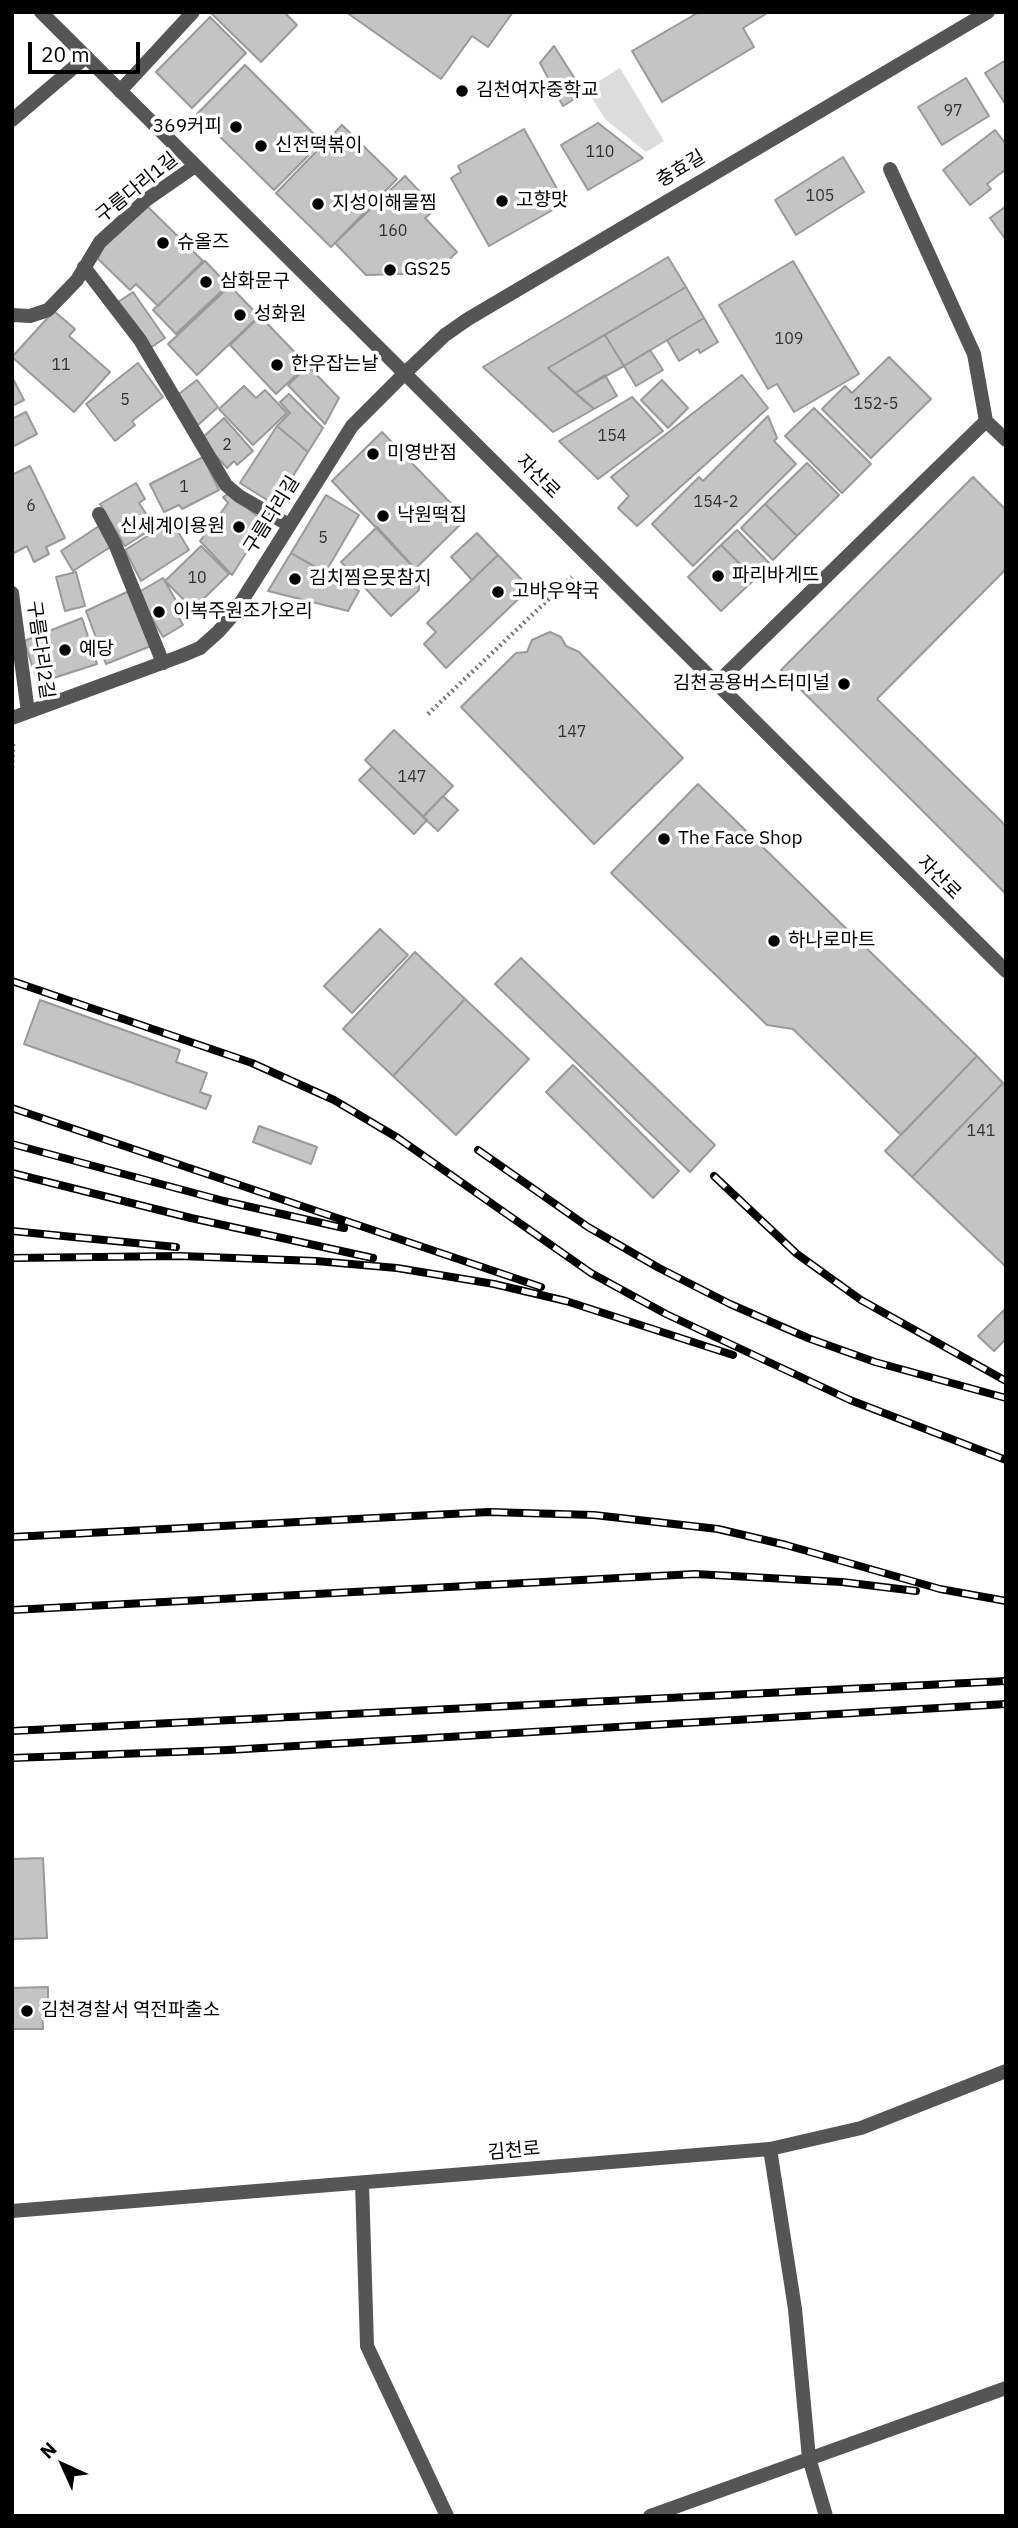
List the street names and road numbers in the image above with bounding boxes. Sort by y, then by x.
street label: 충효길 [653,146,709,192]
street label: 구름다리1길 [91,148,183,228]
street label: 자산로 [511,450,565,504]
street label: 구름다리길 [239,472,305,558]
street label: 구름다리2길 [22,599,58,701]
street label: 자산로 [912,851,966,905]
street label: 김천로 [487,2137,541,2165]

